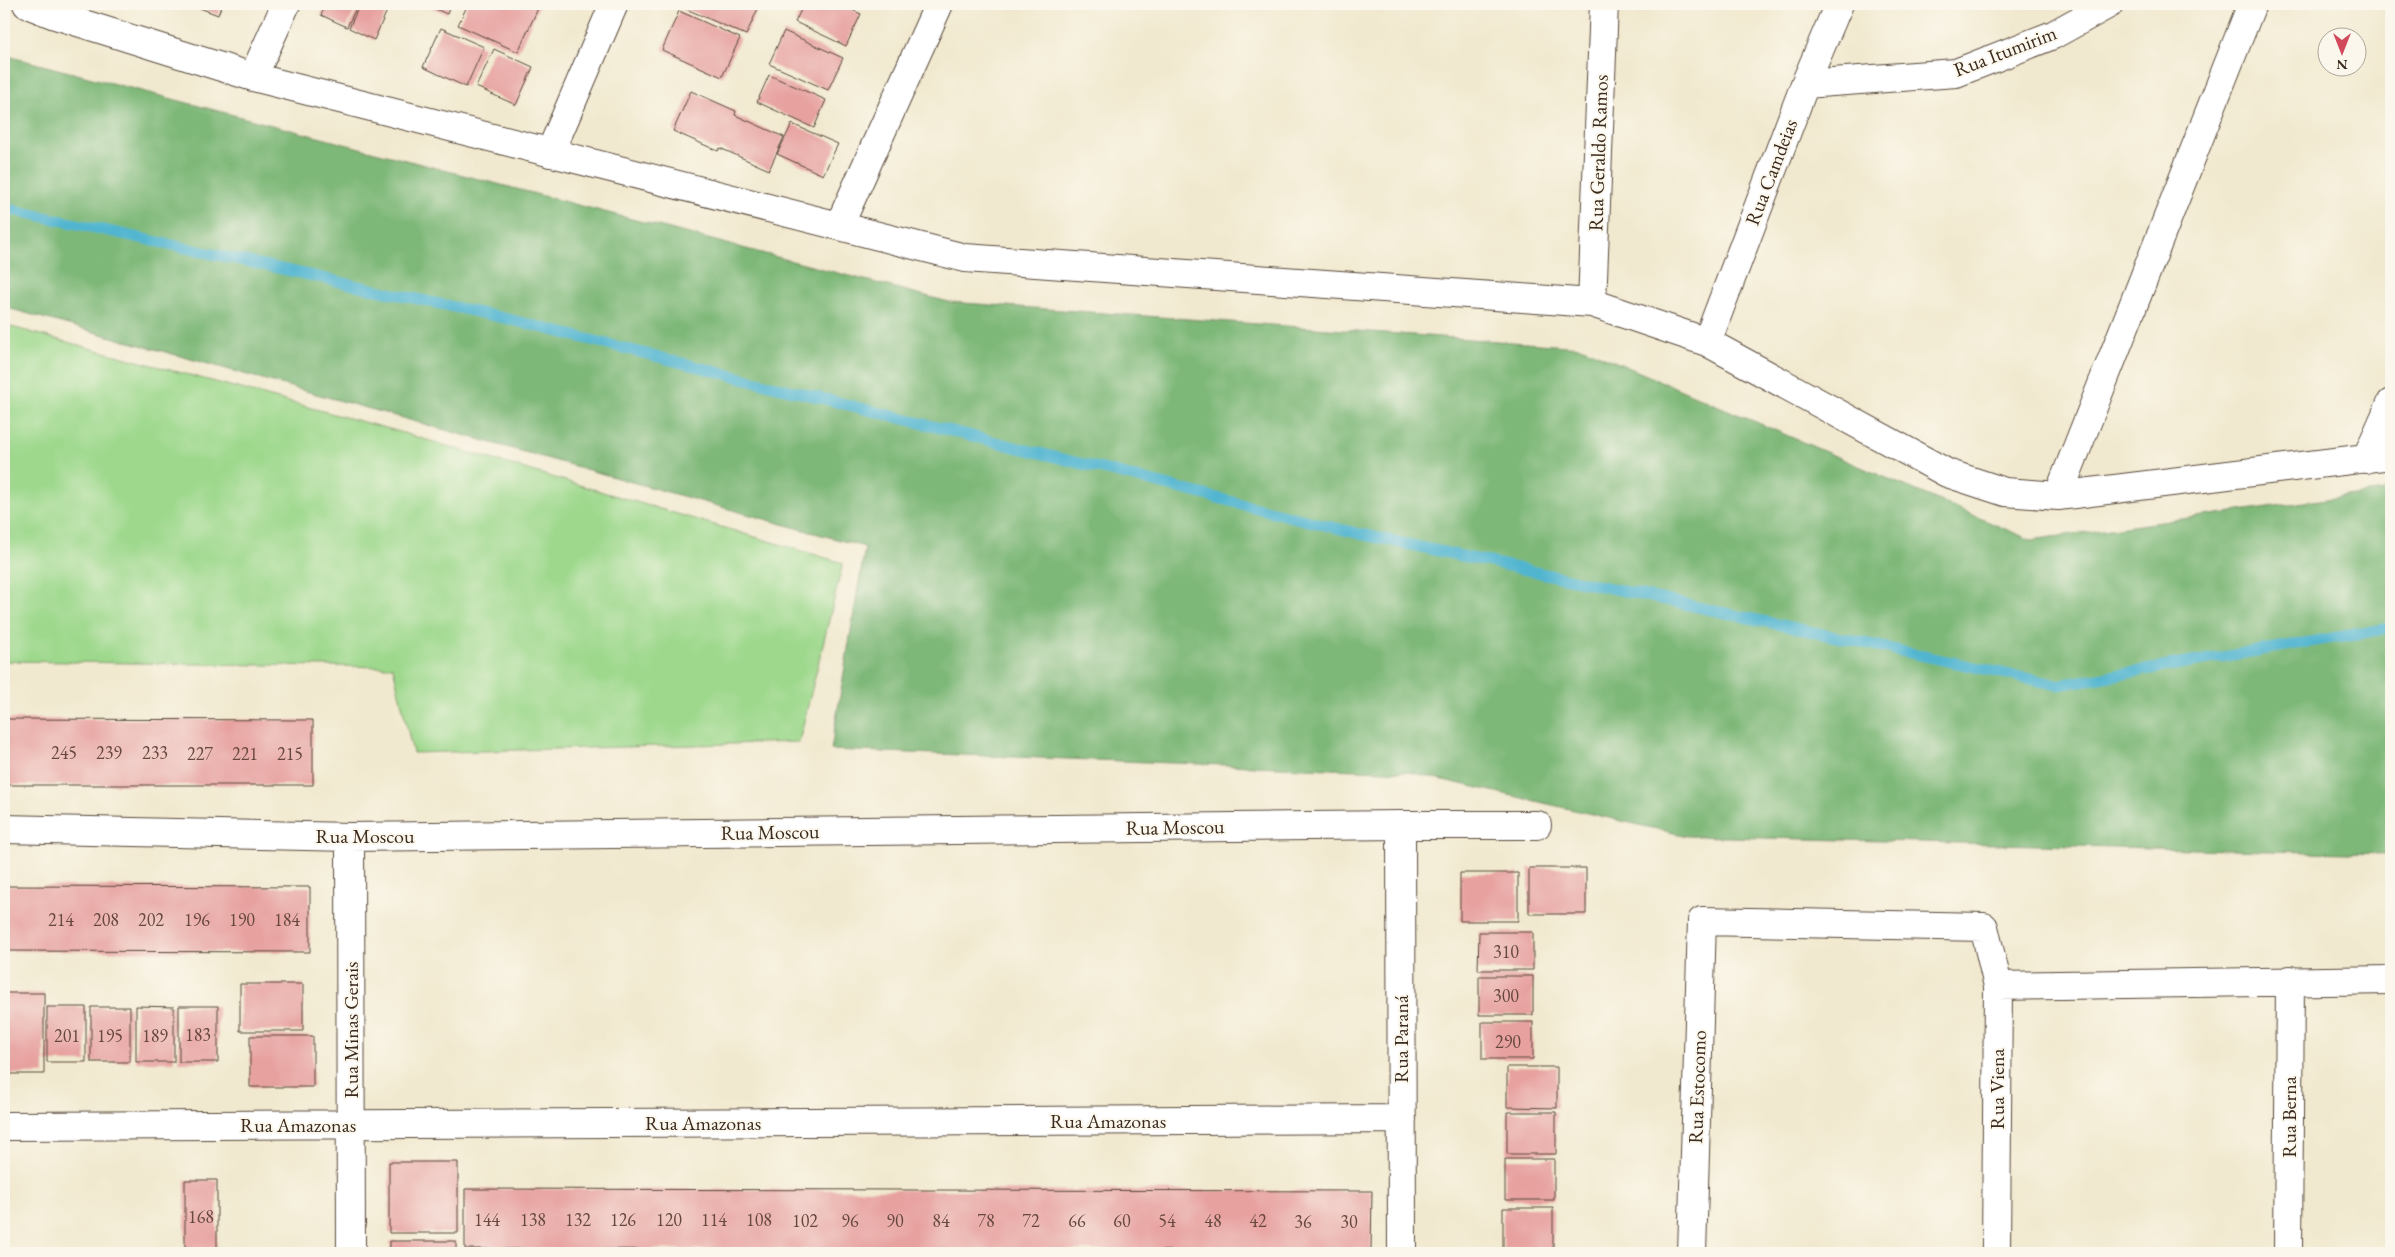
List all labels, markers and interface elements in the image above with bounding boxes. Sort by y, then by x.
street label: Rua Itumirim [1950,19,2060,82]
north arrow [2318,28,2368,78]
text: N [2336,56,2348,74]
street label: Rua Geraldo Ramos [1582,74,1614,232]
street label: Rua Camdeias [1739,115,1803,229]
house number: 245 [51,741,77,764]
house number: 239 [96,741,122,764]
house number: 233 [142,741,168,764]
house number: 227 [187,742,213,765]
house number: 221 [232,742,258,765]
house number: 215 [277,742,303,765]
street label: Rua Moscou [1125,813,1225,841]
street label: Rua Moscou [720,818,820,846]
street label: Rua Moscou [316,823,415,849]
house number: 214 [48,908,74,931]
house number: 208 [93,908,119,931]
house number: 202 [138,908,164,931]
house number: 196 [184,908,210,931]
house number: 190 [229,908,255,931]
house number: 184 [274,908,300,931]
house number: 310 [1493,940,1519,963]
street label: Rua Minas Gerais [338,961,364,1099]
house number: 300 [1493,984,1519,1007]
street label: Rua Paraná [1388,995,1414,1083]
house number: 183 [185,1023,211,1046]
house number: 201 [54,1024,80,1047]
house number: 195 [97,1024,123,1047]
house number: 189 [142,1024,168,1047]
house number: 290 [1495,1030,1521,1053]
street label: Rua Estocomo [1682,1030,1712,1144]
street label: Rua Viena [1984,1048,2010,1130]
street label: Rua Berna [2276,1076,2302,1158]
street label: Rua Amazonas [1050,1108,1166,1134]
street label: Rua Amazonas [645,1110,761,1136]
street label: Rua Amazonas [240,1112,356,1138]
house number: 168 [188,1205,214,1228]
house number: 144 [474,1208,500,1231]
house number: 138 [520,1208,546,1231]
house number: 132 [565,1208,591,1231]
house number: 126 [610,1208,636,1231]
house number: 120 [656,1208,682,1231]
house number: 114 [701,1208,727,1231]
house number: 108 [746,1208,772,1231]
house number: 102 [792,1209,818,1232]
house number: 96 [841,1209,859,1232]
house number: 90 [886,1209,904,1232]
house number: 84 [932,1209,950,1232]
house number: 78 [977,1209,995,1232]
house number: 72 [1022,1209,1040,1232]
house number: 66 [1068,1209,1086,1232]
house number: 60 [1113,1209,1131,1232]
house number: 54 [1158,1209,1176,1232]
house number: 48 [1204,1209,1222,1232]
house number: 42 [1249,1209,1267,1232]
house number: 36 [1294,1210,1312,1233]
house number: 30 [1340,1210,1358,1233]

